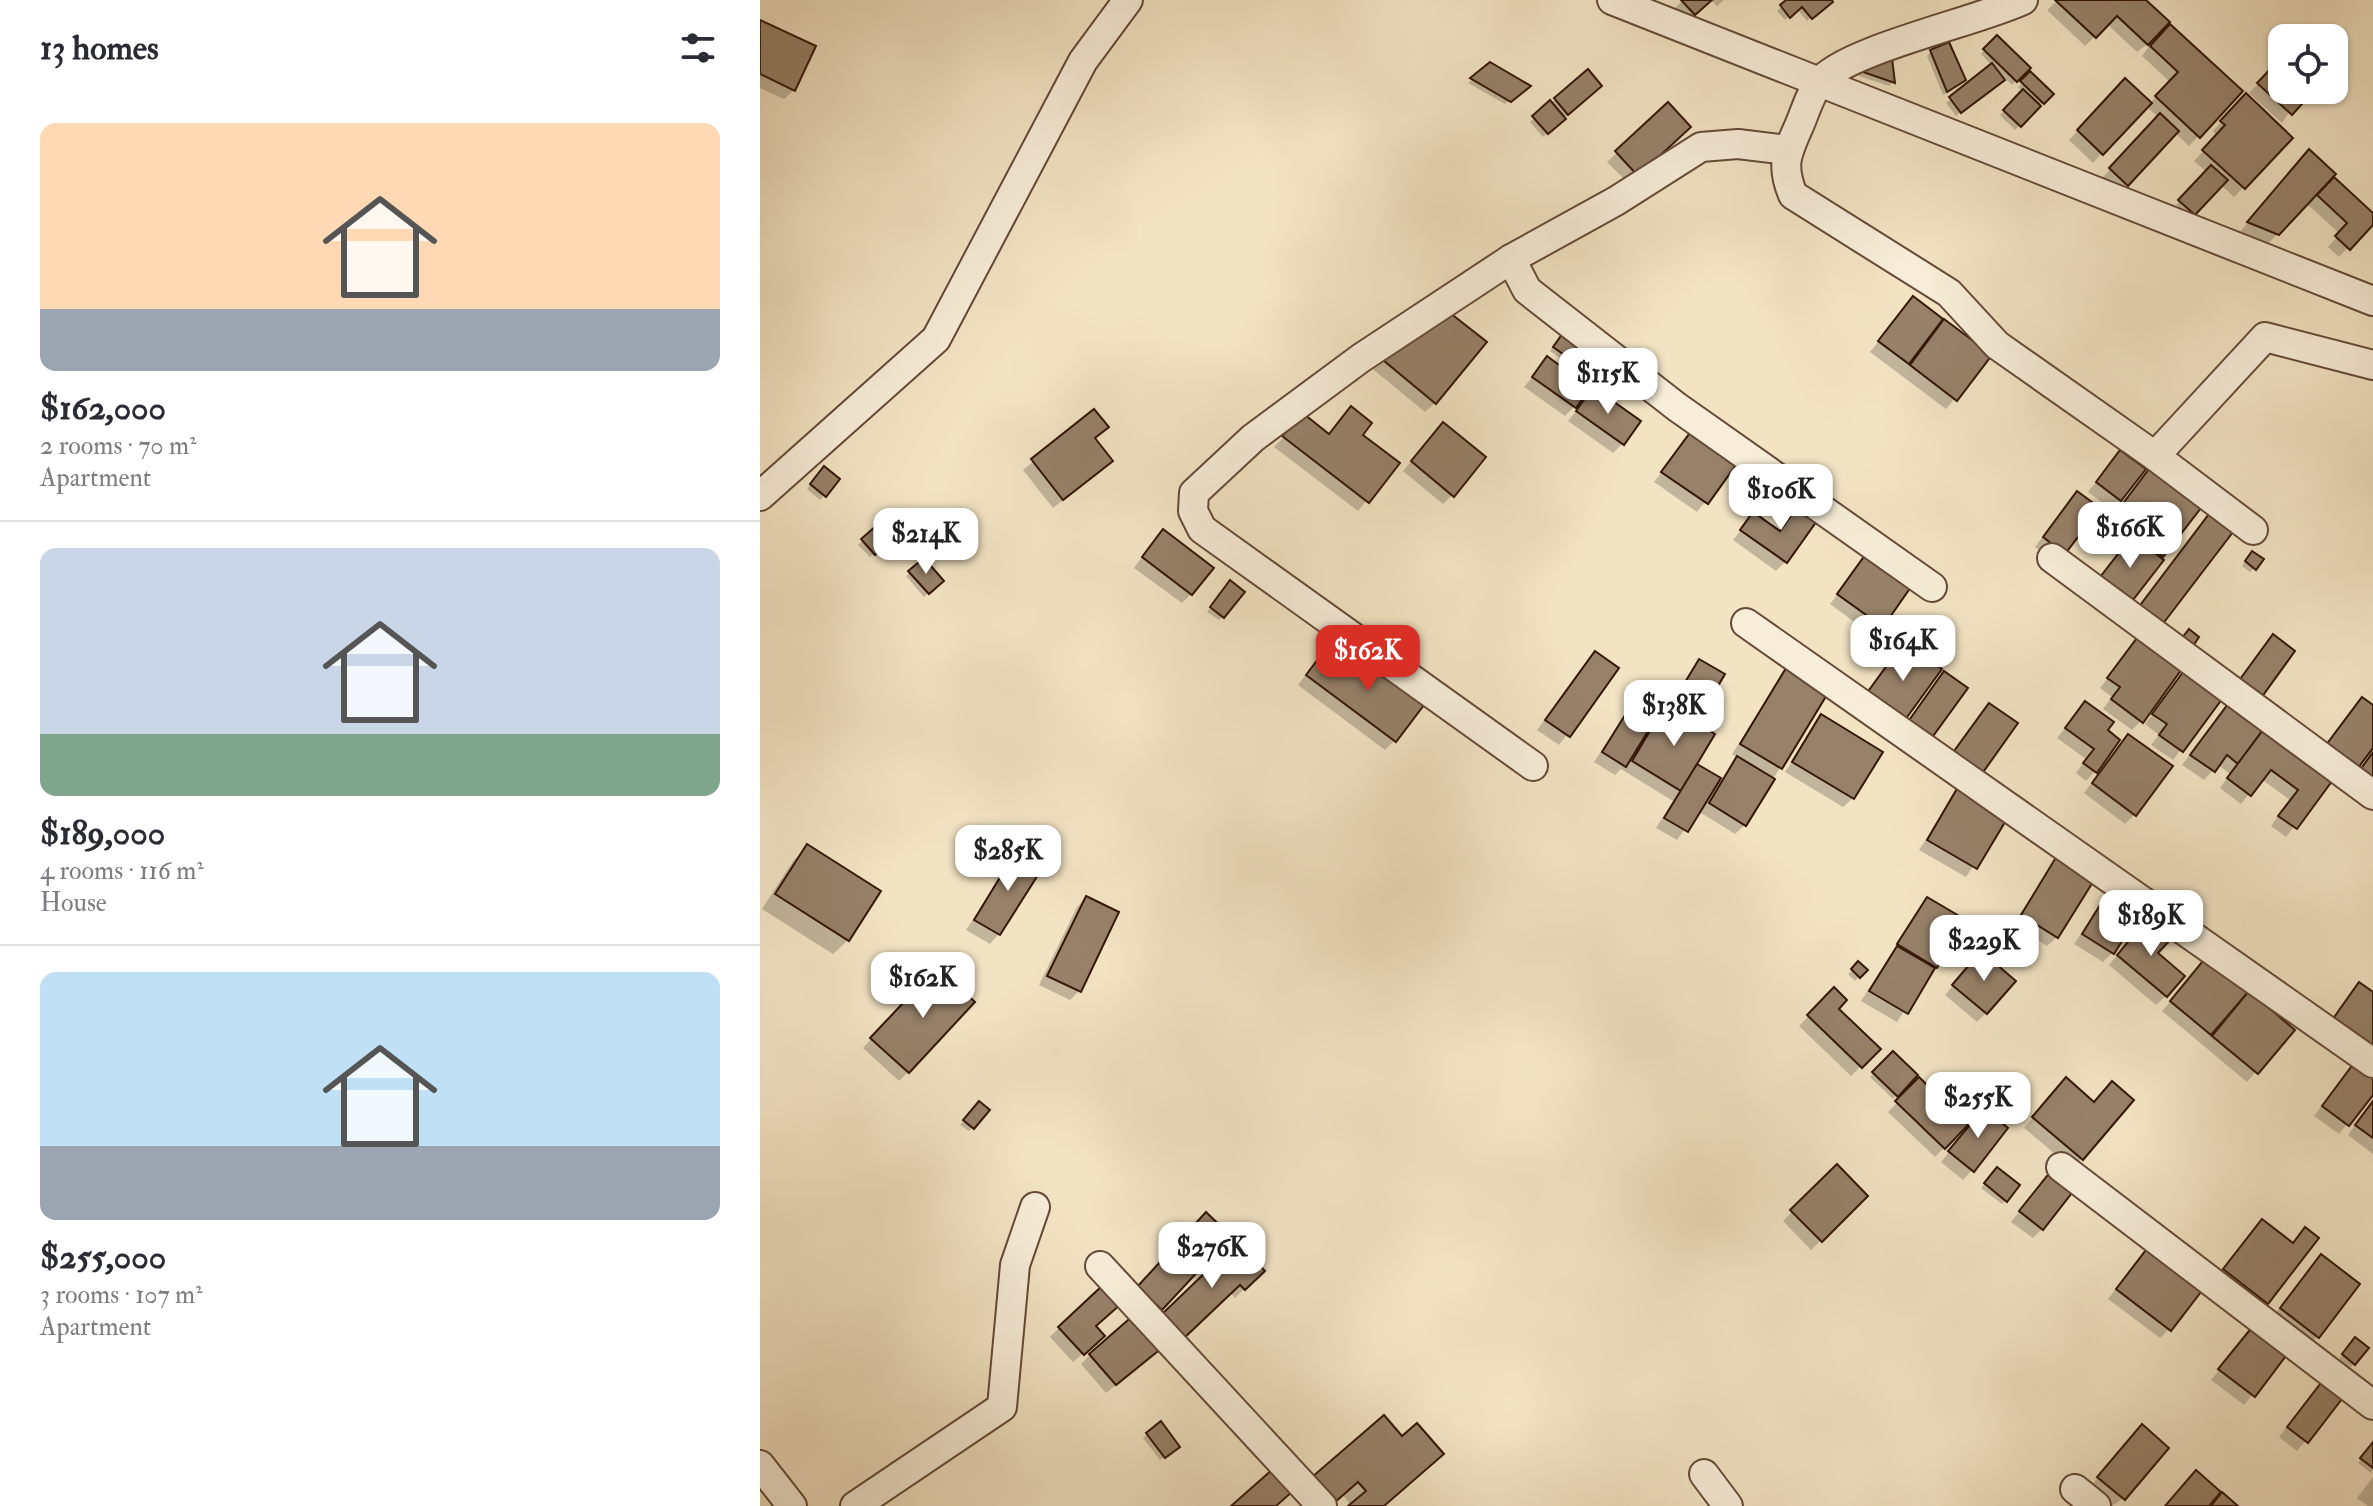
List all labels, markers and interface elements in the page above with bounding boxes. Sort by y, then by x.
map controls [2268,24,2348,104]
button: locate [2268,24,2348,104]
icon: filters [676,26,720,70]
text: 13 homes [40,27,159,70]
icon: home [308,175,452,319]
pin: $115K [1552,348,1664,416]
text: $115K [1577,358,1639,390]
text: $162,000 [40,387,166,430]
text: 2 rooms · 70 m² [40,430,197,462]
text: Apartment [40,462,151,494]
pin: $106K [1725,464,1837,532]
text: $106K [1747,474,1815,506]
pin: $166K [2074,502,2186,570]
pin: $214K [870,508,982,576]
text: $166K [2096,512,2164,544]
text: $214K [891,518,961,550]
icon: home [308,600,452,744]
pin: $164K [1847,615,1959,683]
pin: $162K [1312,625,1424,693]
text: $164K [1868,625,1938,657]
text: $162K [1334,635,1402,667]
pin: $138K [1618,680,1730,748]
text: $138K [1642,690,1706,722]
text: $189,000 [40,812,165,855]
pin: $285K [952,825,1064,893]
text: $285K [973,835,1043,867]
text: 4 rooms · 116 m² [40,855,204,887]
text: House [40,887,107,919]
pin: $189K [2095,890,2207,958]
text: $189K [2117,900,2185,932]
pin: $229K [1928,915,2040,983]
text: $229K [1948,925,2020,957]
pin: $162K [867,952,979,1020]
text: $162K [889,962,957,994]
icon: home [308,1024,452,1168]
pin: $255K [1922,1072,2034,1140]
text: $255K [1944,1082,2012,1114]
pin: $276K [1156,1222,1268,1290]
text: $276K [1176,1232,1248,1264]
text: $255,000 [40,1236,166,1279]
text: 3 rooms · 107 m² [40,1279,203,1311]
text: Apartment [40,1311,151,1343]

